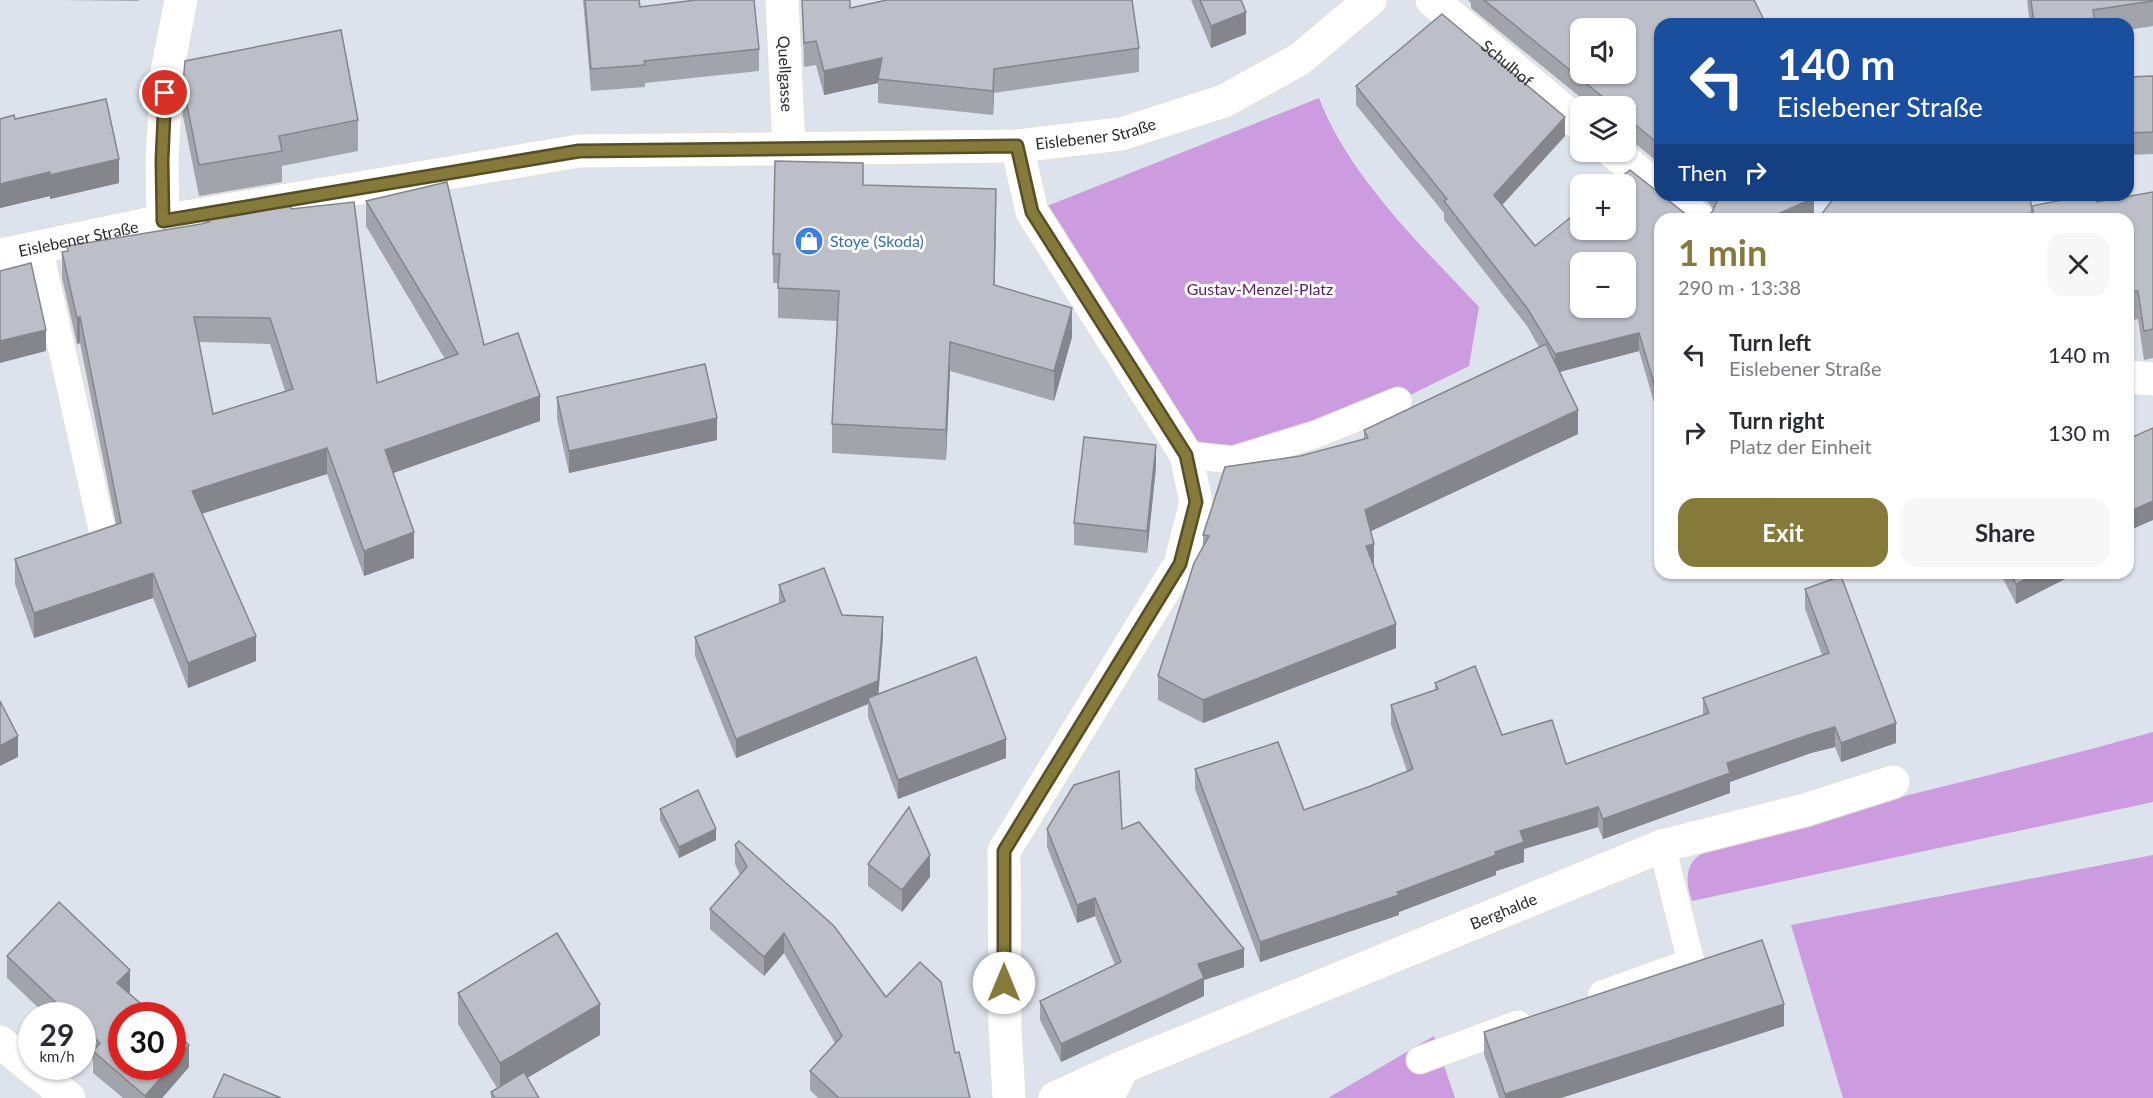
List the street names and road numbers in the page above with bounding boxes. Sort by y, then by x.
street label: Quellgasse [775,35,797,112]
street label: Schulhof [1478,36,1537,90]
street label: Eislebener Straße [1034,113,1158,153]
street label: Eislebener Straße [17,216,140,260]
street label: Berghalde [1467,888,1540,933]

